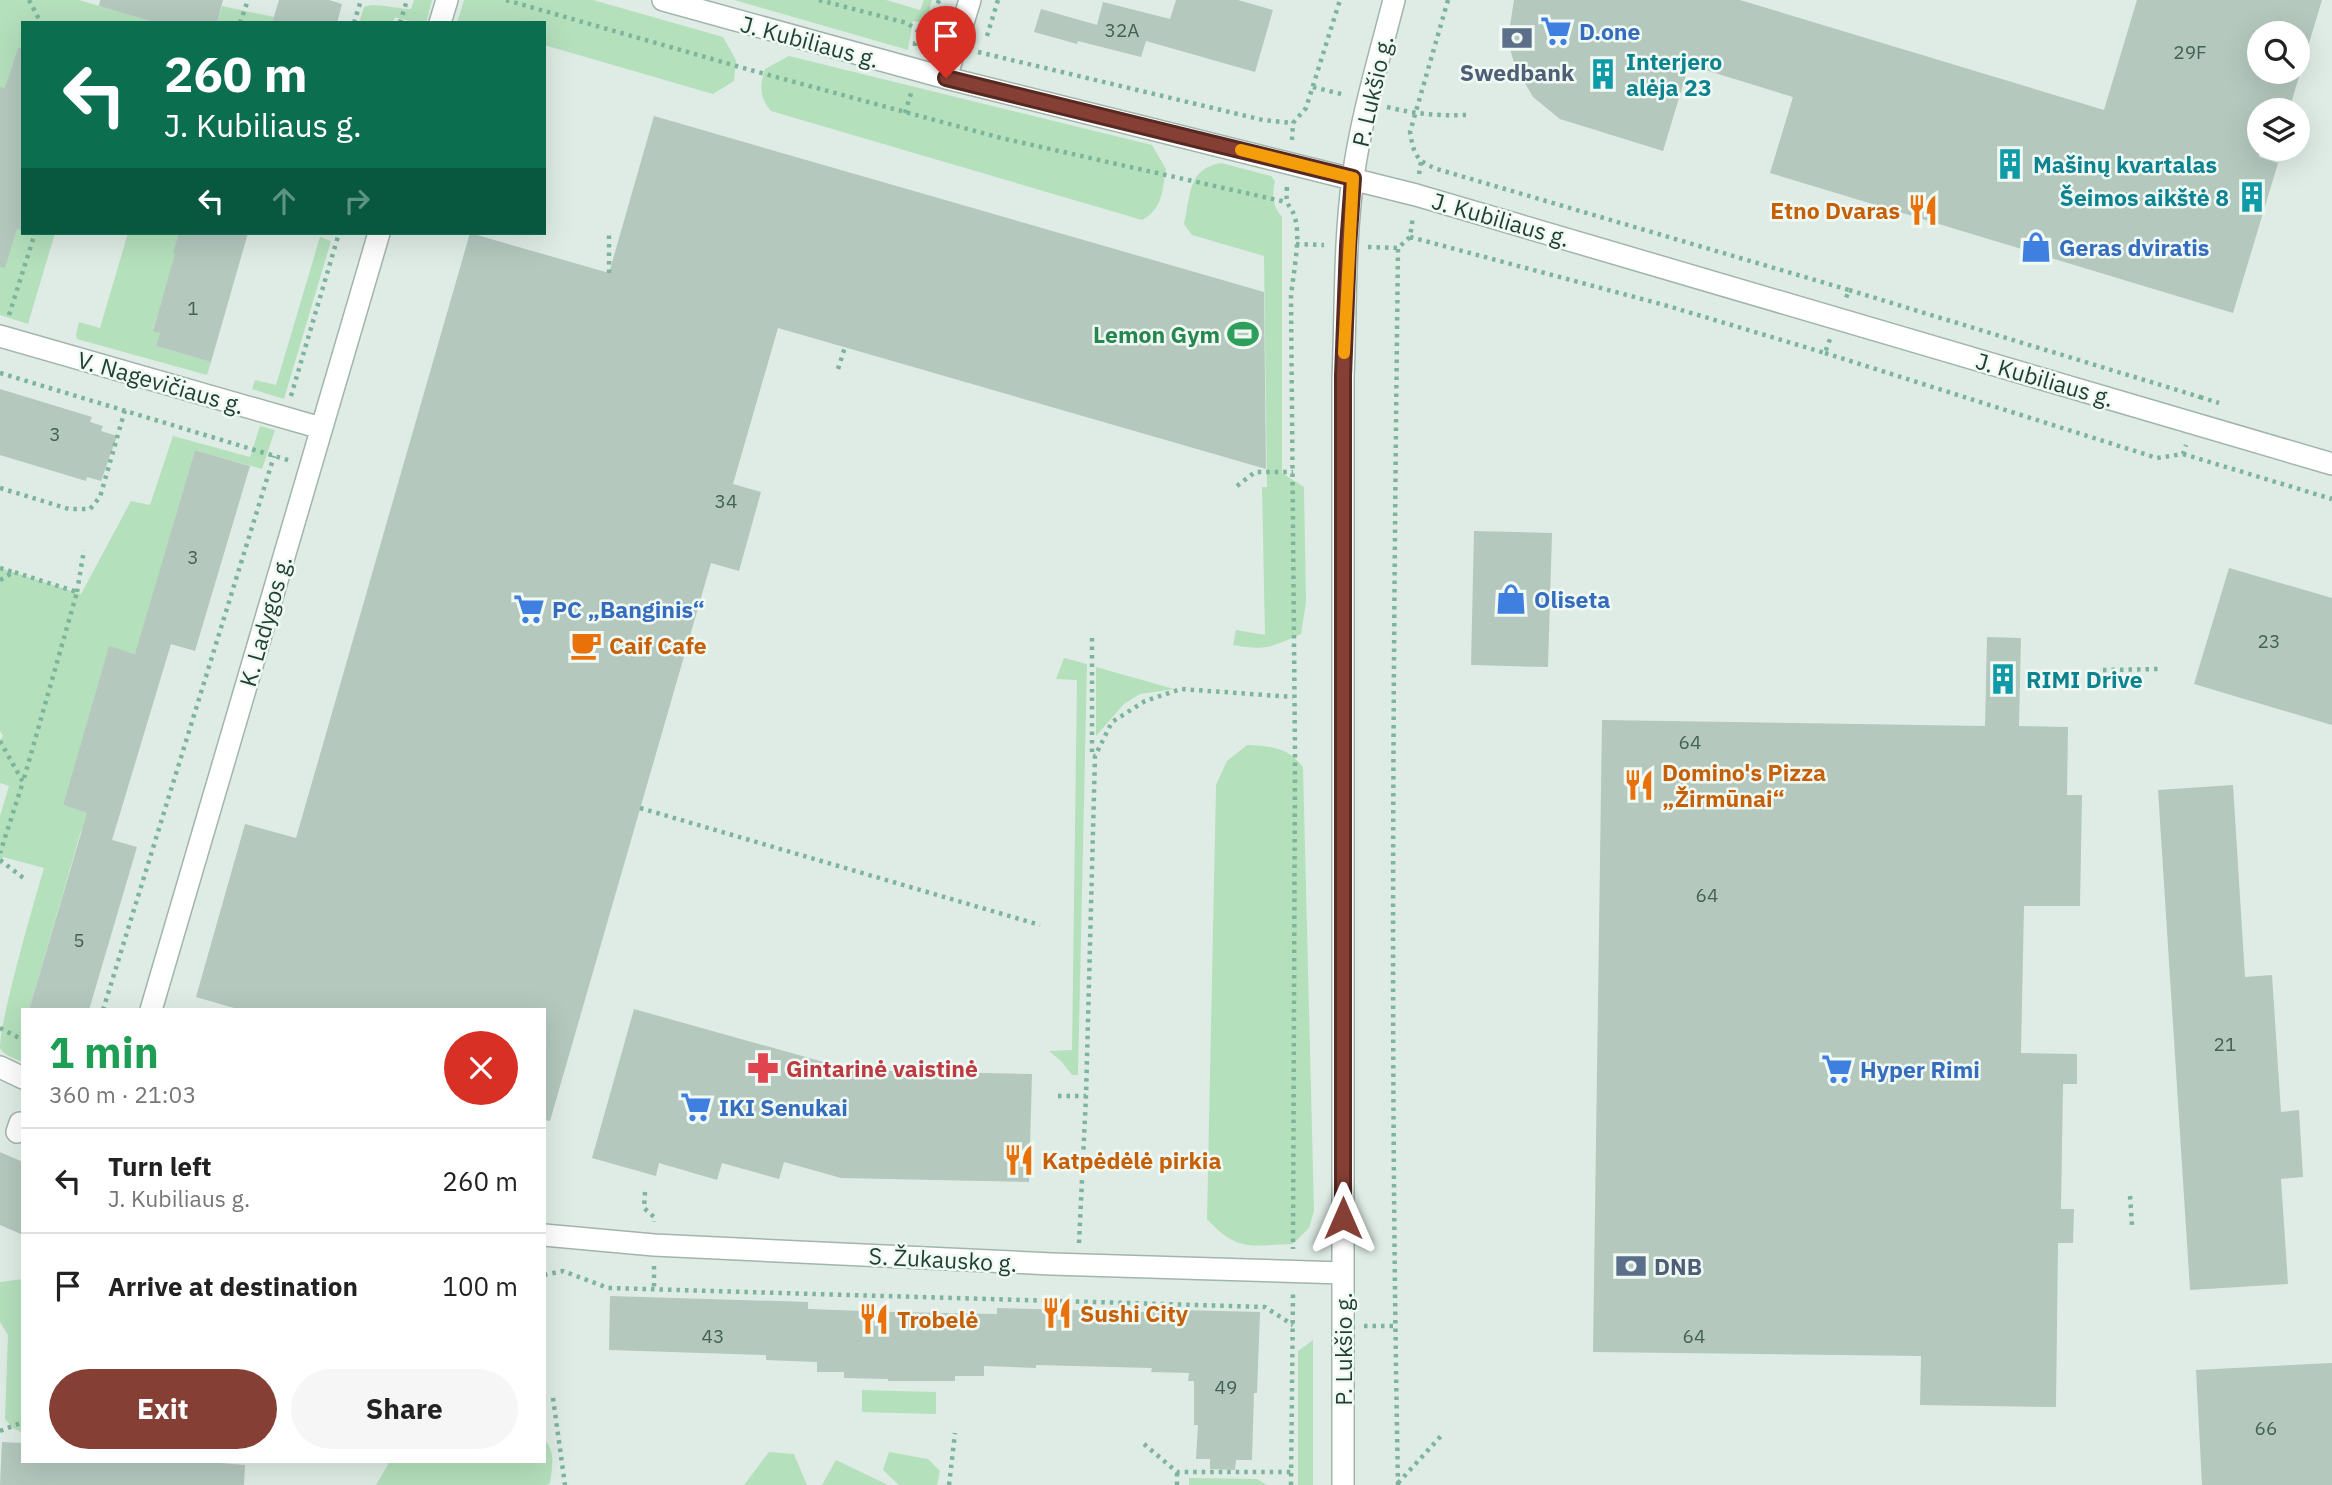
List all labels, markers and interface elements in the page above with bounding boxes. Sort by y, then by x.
pin [916,6,976,78]
street label: J. Kubiliaus g. [737,8,883,74]
supermarket icon: D.one [1539,14,1573,48]
place label: D.one [1579,16,1641,46]
icon: arrive [927,17,965,55]
house number: 32A [1105,18,1139,42]
bank icon: Swedbank [1500,21,1534,55]
map controls [2247,21,2310,161]
button: search [2247,21,2310,84]
street label: P. Lukšio g. [1345,32,1399,150]
house number: 29F [2173,40,2207,64]
text: 260 m [164,42,308,105]
place label: Interjero alėja 23 [1626,46,1722,102]
icon: left [49,49,140,140]
place label: Swedbank [1460,57,1575,87]
building icon: Interjero alėja 23 [1586,57,1620,91]
button: layers [2247,98,2310,161]
text: J. Kubiliaus g. [164,104,362,146]
building icon: Mašinų kvartalas [1993,147,2027,181]
place label: Mašinų kvartalas [2033,149,2217,179]
building icon: Šeimos aikštė 8 [2235,180,2269,214]
icon: left [192,182,230,220]
icon: ahead [265,182,303,220]
icon: right [338,182,376,220]
place label: Šeimos aikštė 8 [2060,182,2229,212]
street label: J. Kubiliaus g. [1429,185,1573,253]
restaurant icon: Etno Dvaras [1906,193,1940,227]
place label: Etno Dvaras [1770,195,1900,225]
shop icon: Geras dviratis [2019,230,2053,264]
place label: Geras dviratis [2059,232,2209,262]
house number: 1 [187,296,199,320]
sports icon: Lemon Gym [1226,317,1260,351]
place label: Lemon Gym [1093,319,1220,349]
street label: V. Nagevičiaus g. [74,344,248,420]
street label: J. Kubiliaus g. [1973,345,2117,413]
house number: 3 [49,422,61,446]
house number: 34 [715,489,737,513]
house number: 3 [187,545,199,569]
street label: K. Ladygos g. [232,552,298,690]
shop icon: Oliseta [1494,582,1528,616]
place label: Oliseta [1534,584,1610,614]
supermarket icon: PC „Banginis“ [512,592,546,626]
place label: PC „Banginis“ [552,594,705,624]
cafe icon: Caif Cafe [569,628,603,662]
house number: 23 [2258,629,2280,653]
place label: Caif Cafe [609,630,707,660]
building icon: RIMI Drive [1986,662,2020,696]
place label: RIMI Drive [2026,664,2143,694]
house number: 64 [1679,730,1701,754]
place label: Domino's Pizza „Žirmūnai“ [1662,757,1826,813]
restaurant icon: Domino's Pizza „Žirmūnai“ [1622,768,1656,802]
house number: 64 [1696,883,1718,907]
house number: 5 [73,928,85,952]
text: 1 min [49,1025,159,1080]
button: close [444,1031,518,1105]
house number: 21 [2214,1032,2236,1056]
pharmacy icon: Gintarinė vaistinė [746,1051,780,1085]
supermarket icon: Hyper Rimi [1820,1052,1854,1086]
place label: Gintarinė vaistinė [786,1053,978,1083]
place label: Hyper Rimi [1860,1054,1980,1084]
text: 360 m · 21:03 [49,1079,196,1109]
supermarket icon: IKI Senukai [679,1090,713,1124]
place label: IKI Senukai [719,1092,848,1122]
restaurant icon: Katpėdėlė pirkia [1002,1143,1036,1177]
place label: Katpėdėlė pirkia [1042,1145,1221,1175]
text: Turn left [108,1149,211,1183]
icon: left [49,1162,87,1200]
text: 260 m [442,1164,518,1198]
position arrow [1306,1181,1380,1255]
text: J. Kubiliaus g. [108,1183,250,1213]
street label: S. Žukausko g. [868,1240,1018,1278]
bank icon: DNB [1614,1249,1648,1283]
place label: DNB [1654,1251,1702,1281]
icon: arrive [49,1267,87,1305]
text: Arrive at destination [108,1269,358,1303]
text: 100 m [442,1269,518,1303]
street label: P. Lukšio g. [1328,1292,1358,1406]
restaurant icon: Sushi City [1040,1296,1074,1330]
place label: Sushi City [1080,1298,1189,1328]
restaurant icon: Trobelė [857,1302,891,1336]
place label: Trobelė [897,1304,978,1334]
house number: 43 [702,1324,724,1348]
house number: 64 [1683,1324,1705,1348]
button: Exit [49,1369,277,1449]
button: Share [291,1369,518,1449]
house number: 49 [1215,1375,1237,1399]
house number: 66 [2255,1416,2277,1440]

